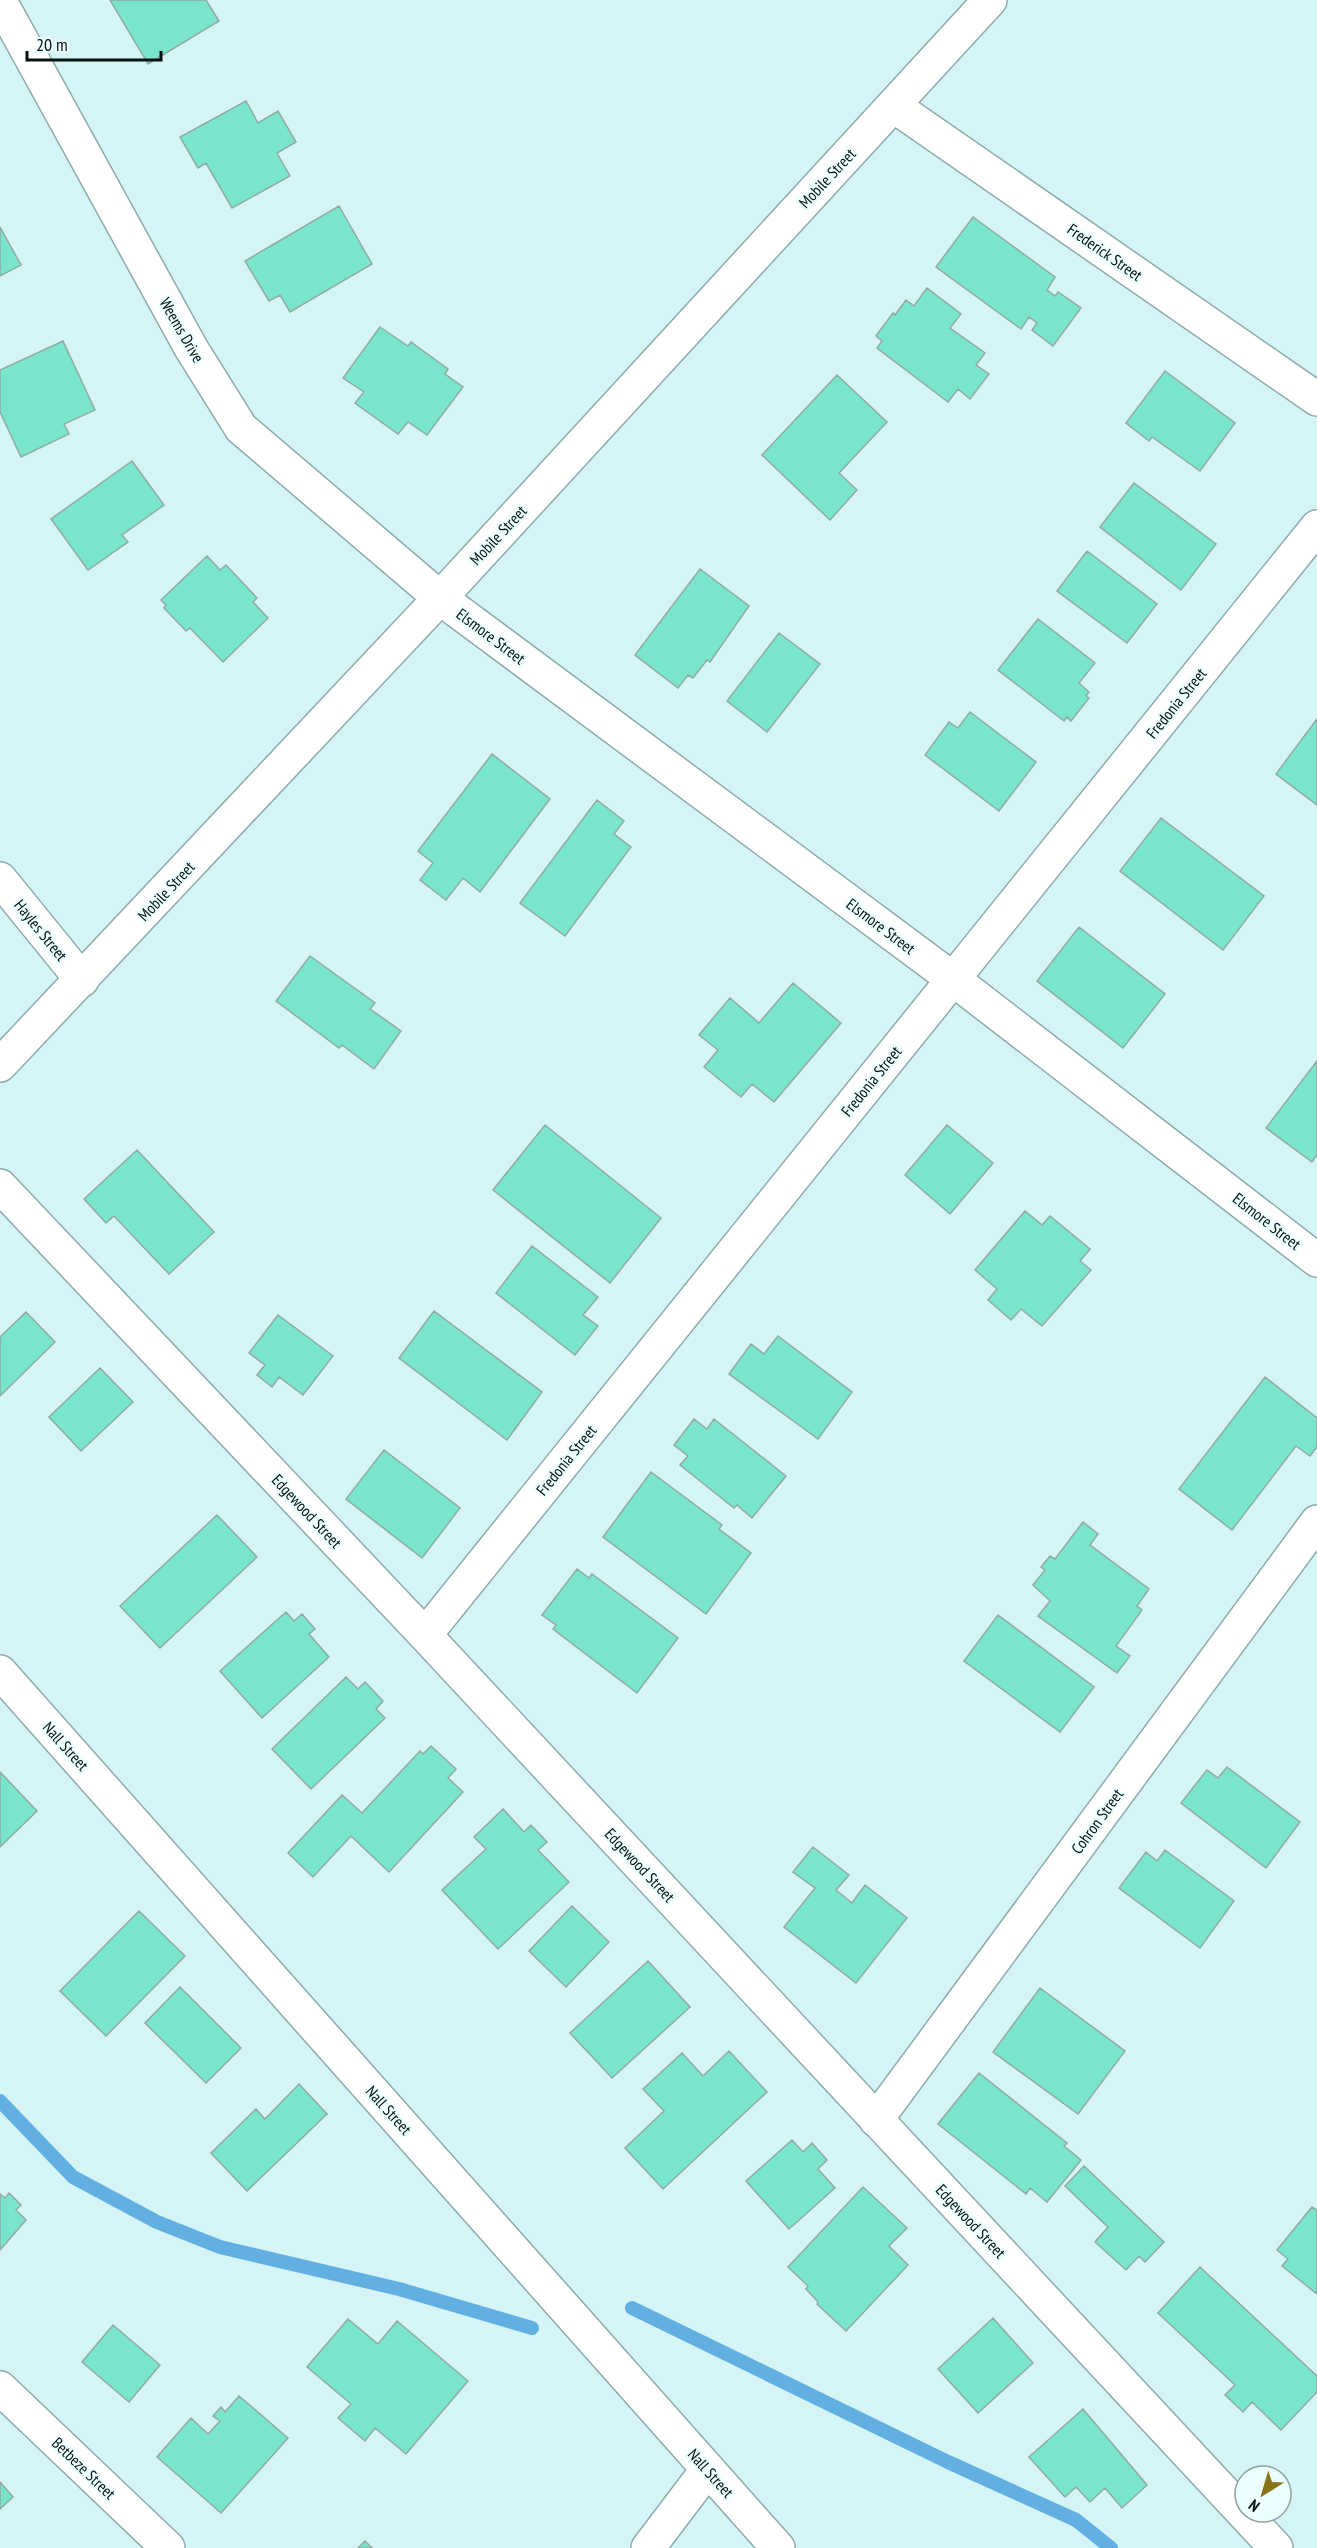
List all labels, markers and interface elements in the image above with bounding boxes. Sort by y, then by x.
scale bar [27,24,160,62]
text: 20 m [36,33,68,56]
street label: Mobile Street [794,144,860,212]
street label: Frederick Street [1064,219,1147,285]
street label: Weems Drive [155,294,209,366]
street label: Mobile Street [465,501,531,569]
street label: Elsmore Street [453,604,530,669]
street label: Fredonia Street [1142,663,1211,742]
street label: Mobile Street [133,857,199,925]
street label: Elsmore Street [843,894,920,959]
street label: Hayles Street [10,895,72,965]
street label: Fredonia Street [837,1041,906,1120]
street label: Elsmore Street [1229,1188,1305,1254]
street label: Fredonia Street [532,1420,601,1499]
street label: Edgewood Street [268,1470,347,1553]
street label: Nall Street [39,1717,94,1775]
street label: Cohron Street [1067,1784,1128,1857]
street label: Edgewood Street [601,1824,680,1907]
street label: Nall Street [362,2081,417,2139]
street label: Edgewood Street [932,2180,1011,2263]
street label: Betbeze Street [48,2433,120,2504]
street label: Nall Street [684,2444,739,2502]
north arrow [1233,2464,1293,2524]
text: N [1245,2495,1263,2517]

